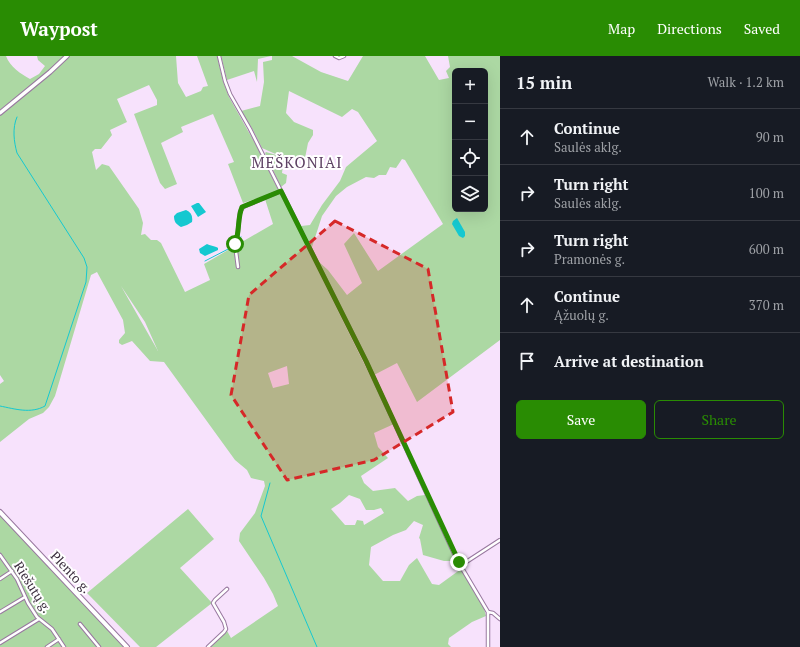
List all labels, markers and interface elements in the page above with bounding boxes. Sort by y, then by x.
text: Waypost [20,16,98,41]
text: Map [608,19,635,38]
text: Directions [657,19,722,38]
text: Saved [744,19,780,38]
map controls [452,68,488,212]
button: + [452,68,488,104]
text: 15 min [516,71,572,94]
text: Walk · 1.2 km [708,73,784,91]
button: − [452,104,488,140]
text: Continue [554,118,620,138]
icon: ahead [516,126,538,148]
text: 90 m [756,128,784,146]
text: Saulės aklg. [554,138,622,156]
button: locate [452,140,488,176]
district label: MEŠKONIAI [252,152,342,172]
text: Turn right [554,174,629,194]
button: layers [452,176,488,212]
icon: right [516,182,538,204]
text: 100 m [749,184,784,202]
text: Saulės aklg. [554,194,622,212]
text: Turn right [554,230,629,250]
route start [226,235,244,253]
icon: right [516,238,538,260]
text: 600 m [749,240,784,258]
text: Pramonės g. [554,250,625,268]
text: Continue [554,286,620,306]
icon: ahead [516,294,538,316]
text: 370 m [749,296,784,314]
text: Ąžuolų g. [554,306,609,324]
icon: arrive [516,350,538,372]
text: Arrive at destination [554,351,704,371]
button: Save [516,400,646,439]
button: Share [654,400,784,439]
street label: Plento g. [47,547,95,597]
route end [450,553,468,571]
street label: Riešutų g. [10,558,56,616]

